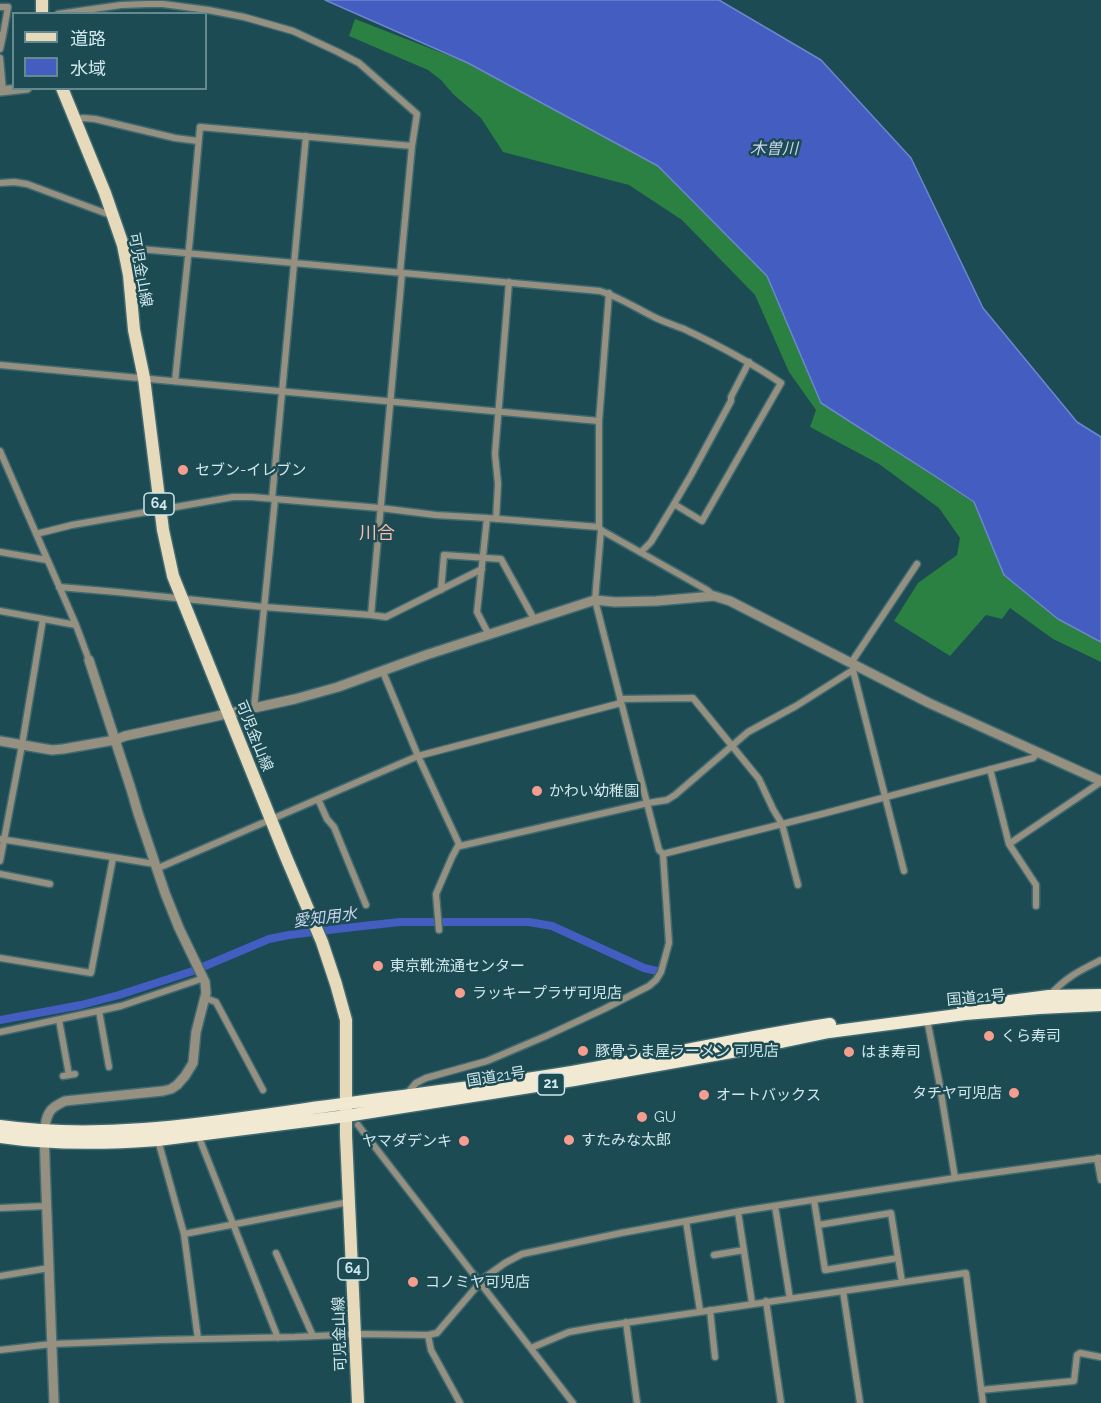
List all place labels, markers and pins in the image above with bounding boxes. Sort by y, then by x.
place label: セブン-イレブン [195,461,306,479]
marker: セブン-イレブン [176,463,190,477]
place label: かわい幼稚園 [549,782,639,800]
marker: かわい幼稚園 [530,784,544,798]
place label: 東京靴流通センター [390,957,525,975]
marker: 東京靴流通センター [371,959,385,973]
place label: ラッキープラザ可児店 [472,984,622,1002]
marker: ラッキープラザ可児店 [453,986,467,1000]
place label: くら寿司 [1001,1027,1061,1045]
marker: くら寿司 [982,1029,996,1043]
place label: 豚骨うま屋ラーメン 可児店 [595,1042,779,1060]
place label: はま寿司 [861,1043,921,1061]
marker: 豚骨うま屋ラーメン 可児店 [576,1044,590,1058]
marker: はま寿司 [842,1045,856,1059]
place label: タチヤ可児店 [912,1084,1002,1102]
place label: オートバックス [716,1086,821,1104]
marker: タチヤ可児店 [1007,1086,1021,1100]
marker: オートバックス [697,1088,711,1102]
place label: GU [654,1108,676,1126]
marker: GU [635,1110,649,1124]
place label: すたみな太郎 [581,1131,671,1149]
place label: ヤマダデンキ [362,1132,452,1150]
marker: すたみな太郎 [562,1133,576,1147]
marker: ヤマダデンキ [457,1134,471,1148]
place label: コノミヤ可児店 [425,1273,530,1291]
marker: コノミヤ可児店 [406,1275,420,1289]

